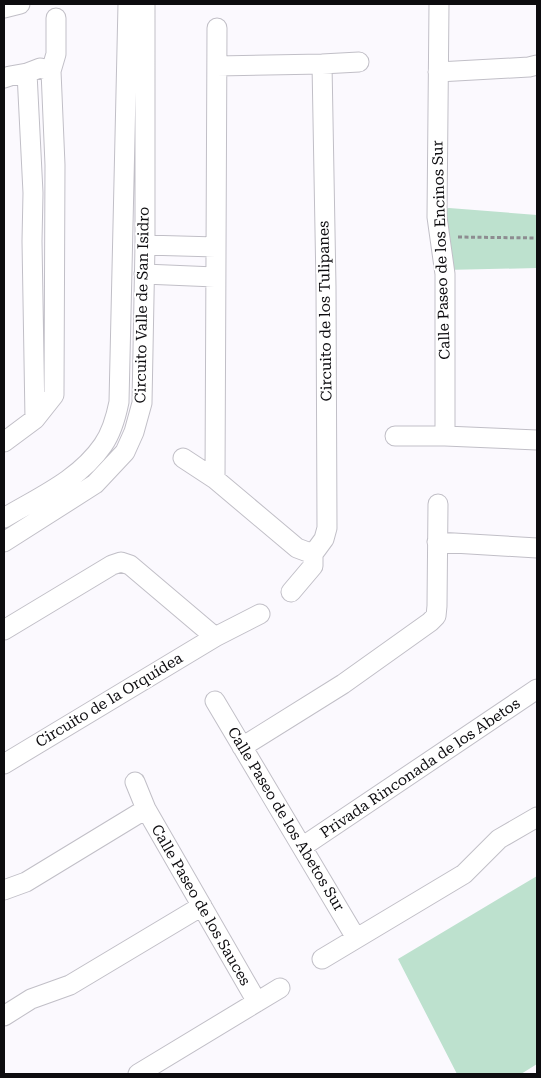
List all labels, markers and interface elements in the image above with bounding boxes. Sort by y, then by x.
street label: Calle Paseo de los Encinos Sur [428,140,454,360]
street label: Circuito Valle de San Isidro [131,207,153,403]
street label: Circuito de los Tulipanes [314,221,336,401]
street label: Circuito de la Orquídea [32,649,186,751]
street label: Privada Rinconada de los Abetos [317,694,523,842]
street label: Calle Paseo de los Abetos Sur [224,724,348,914]
street label: Calle Paseo de los Sauces [147,821,255,989]

